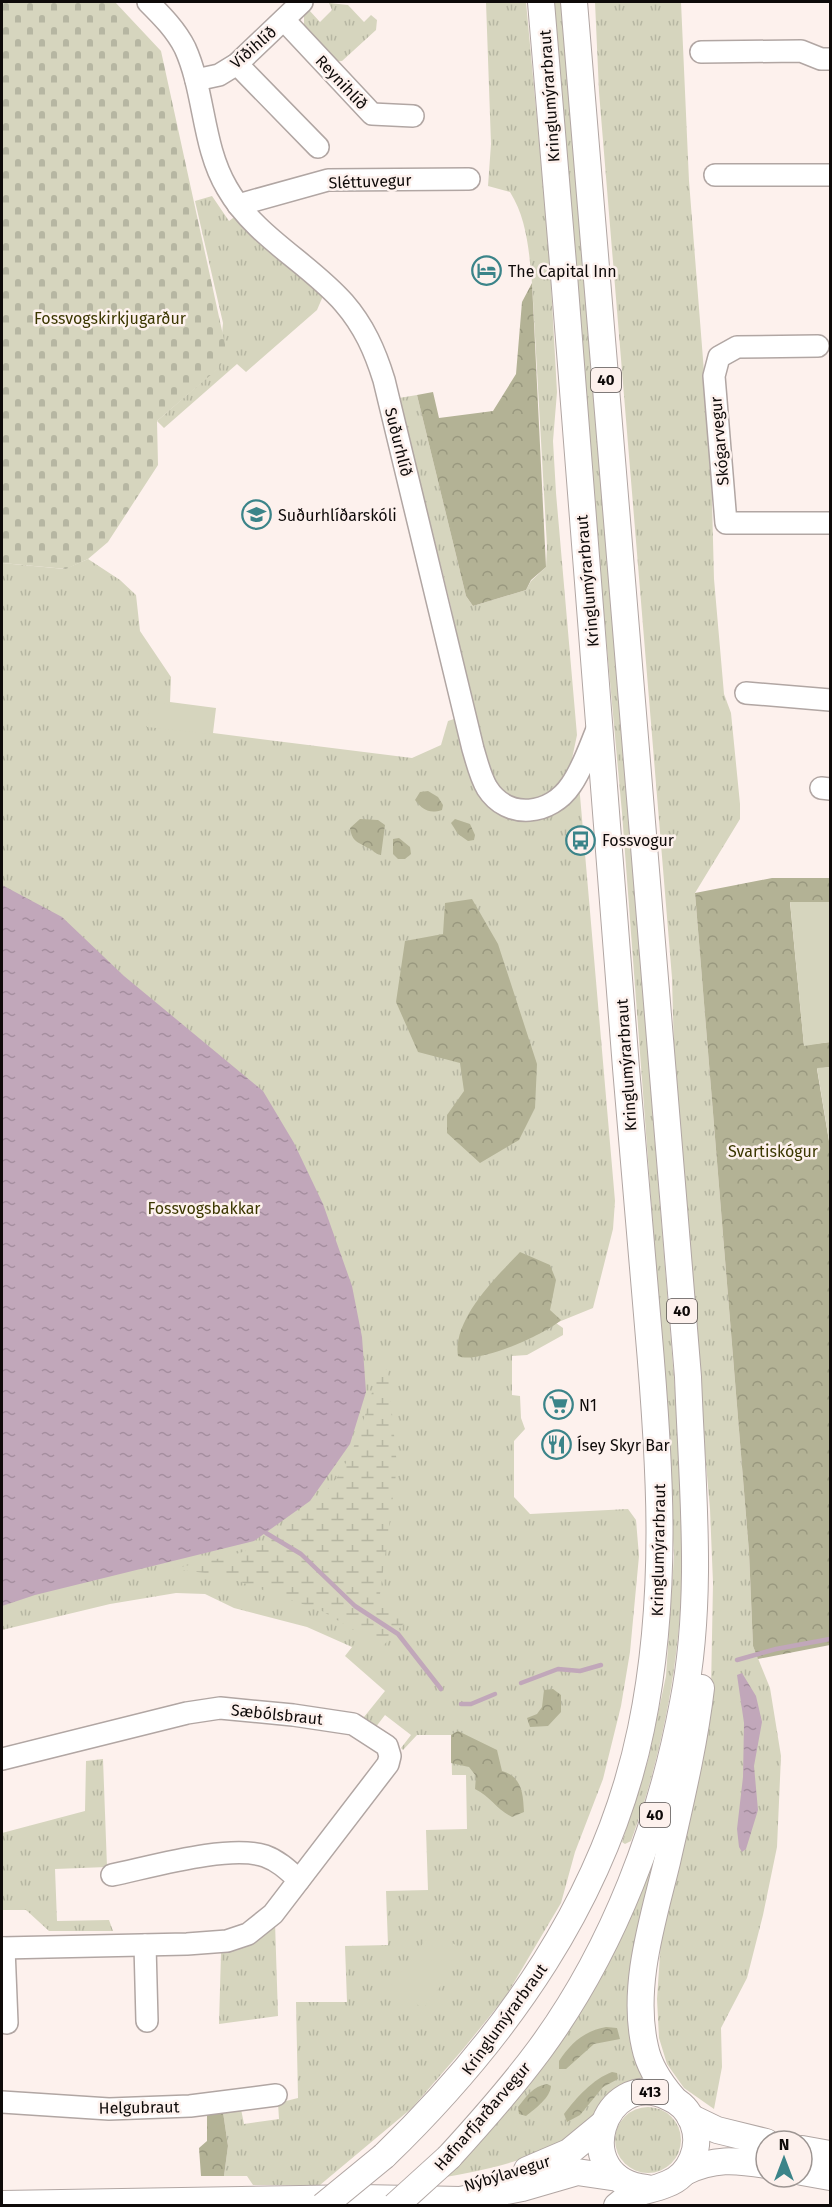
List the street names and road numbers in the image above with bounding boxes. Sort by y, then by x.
street label: Víðihlíð [226,22,280,73]
street label: Kringlumýrarbraut [535,29,564,163]
street label: Reynihlíð [312,51,372,114]
street label: Sléttuvegur [328,171,413,192]
road number: 40 [591,368,621,392]
street label: Skógarvegur [706,395,733,486]
street label: Suðurhlíð [381,406,416,479]
street label: Kringlumýrarbraut [572,514,603,648]
street label: Kringlumýrarbraut [612,998,641,1132]
road number: 40 [667,1299,697,1323]
street label: Kringlumýrarbraut [648,1483,669,1617]
street label: Sæbólsbraut [230,1700,324,1729]
road number: 40 [640,1803,670,1827]
street label: Kringlumýrarbraut [458,1960,551,2079]
street label: Hafnarfjarðarvegur [430,2058,535,2174]
road number: 413 [632,2080,668,2104]
street label: Helgubraut [99,2097,180,2118]
street label: Nýbýlavegur [462,2151,553,2196]

